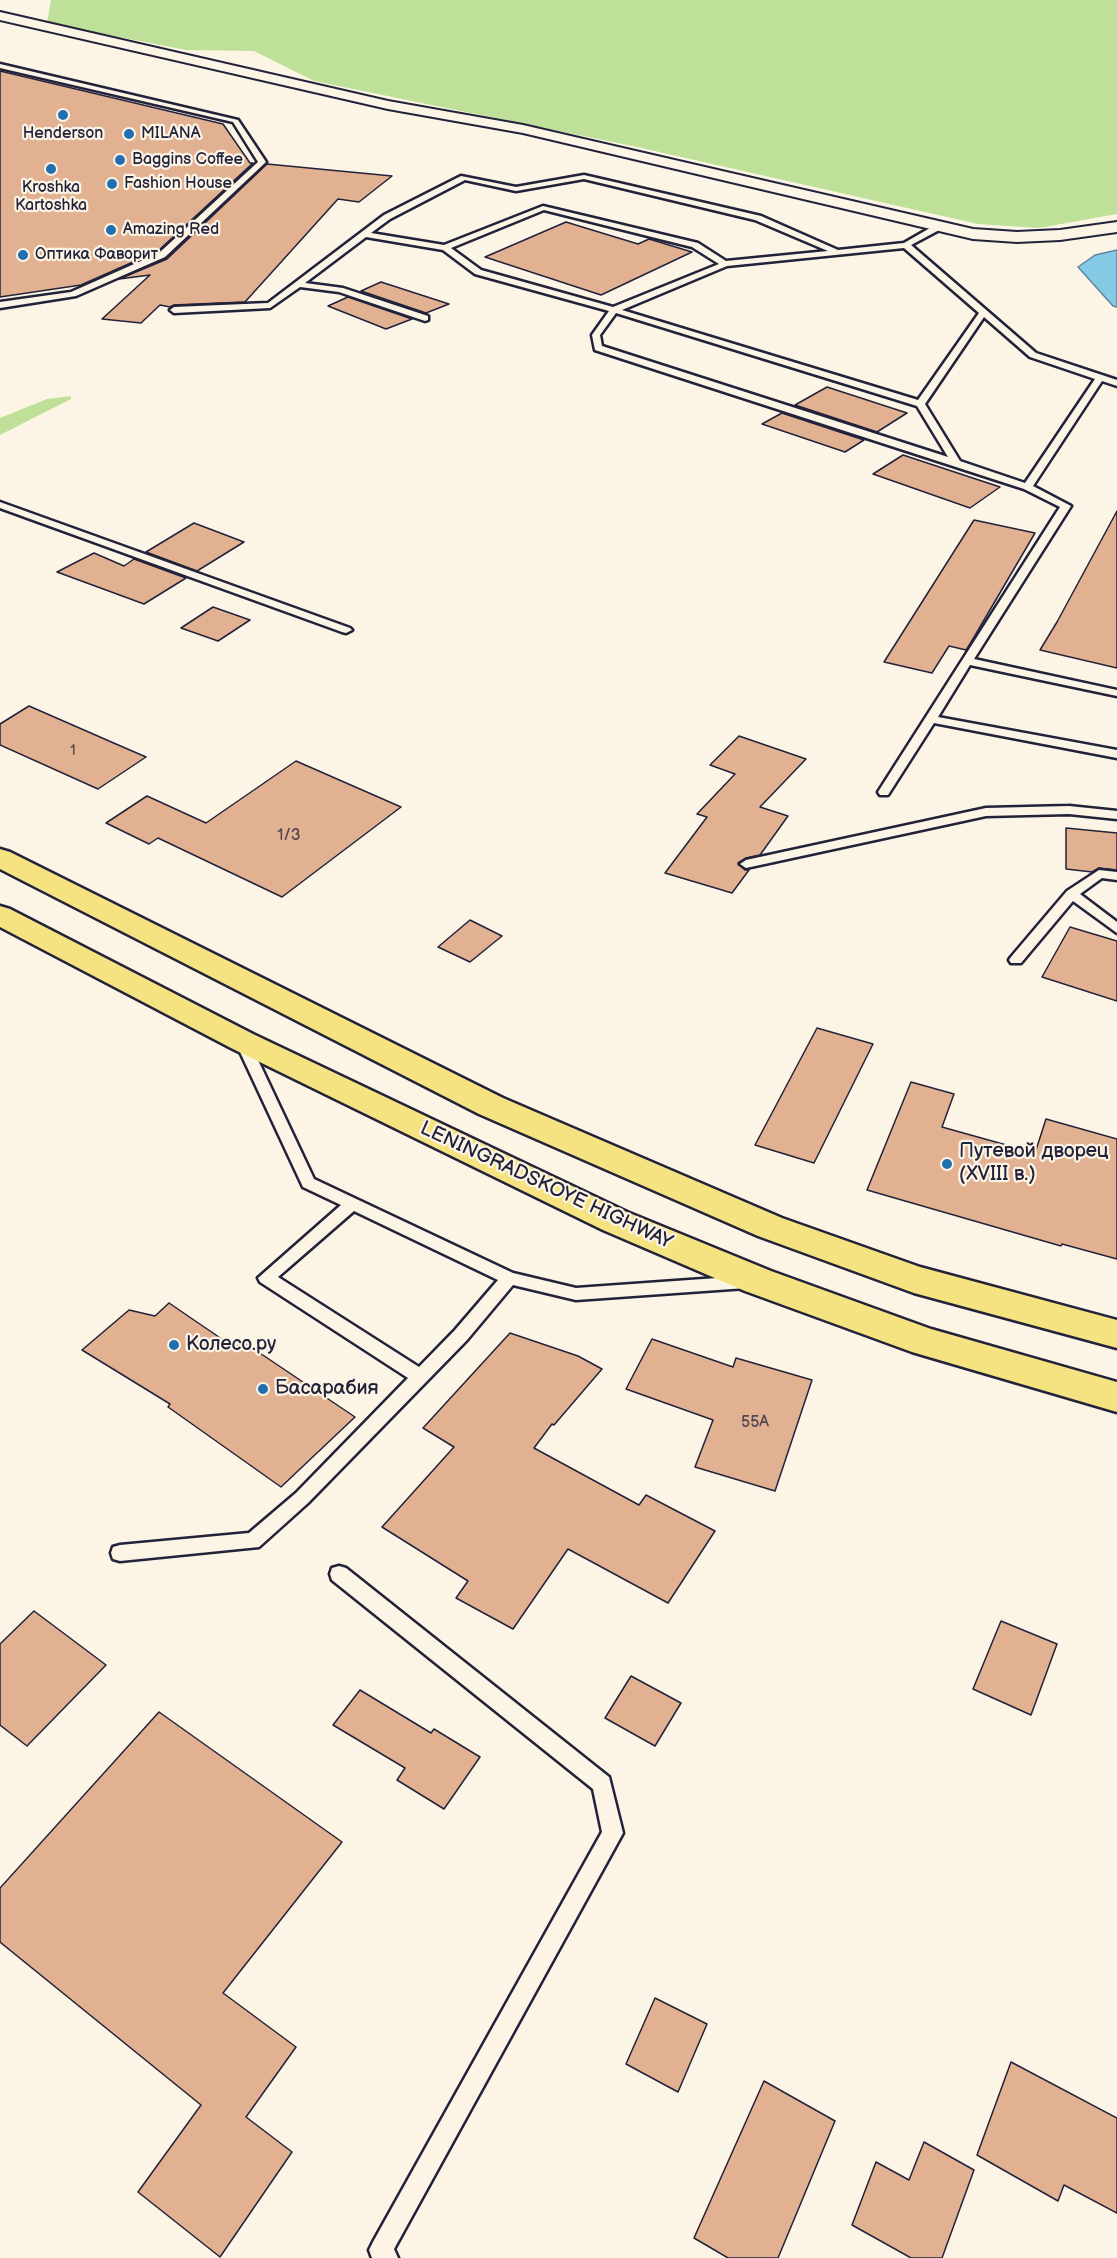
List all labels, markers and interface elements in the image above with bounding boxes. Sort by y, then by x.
marker: Henderson [56,108,70,122]
place label: Henderson [23,124,103,144]
place label: MILANA [141,124,201,144]
marker: MILANA [122,127,136,141]
place label: Baggins Coffee [132,150,243,170]
marker: Baggins Coffee [113,153,127,167]
marker: Kroshka Kartoshka [44,162,58,176]
place label: Fashion House [124,174,232,194]
marker: Fashion House [105,177,119,191]
place label: Kroshka Kartoshka [15,178,87,216]
place label: Amazing Red [123,220,219,240]
marker: Amazing Red [104,223,118,237]
place label: Оптика Фаворит [35,245,158,265]
marker: Оптика Фаворит [16,248,30,262]
house number: 1 [70,743,76,759]
house number: 1/3 [277,826,301,846]
street label: LENINGRADSKOYE HIGHWAY [416,1117,676,1255]
place label: Путевой дворец (XVIII в.) [959,1140,1109,1187]
marker: Путевой дворец (XVIII в.) [940,1157,954,1171]
place label: Колесо.ру [186,1333,276,1357]
marker: Колесо.ру [167,1338,181,1352]
place label: Басарабия [275,1377,379,1401]
marker: Басарабия [256,1382,270,1396]
house number: 55А [741,1413,769,1433]

